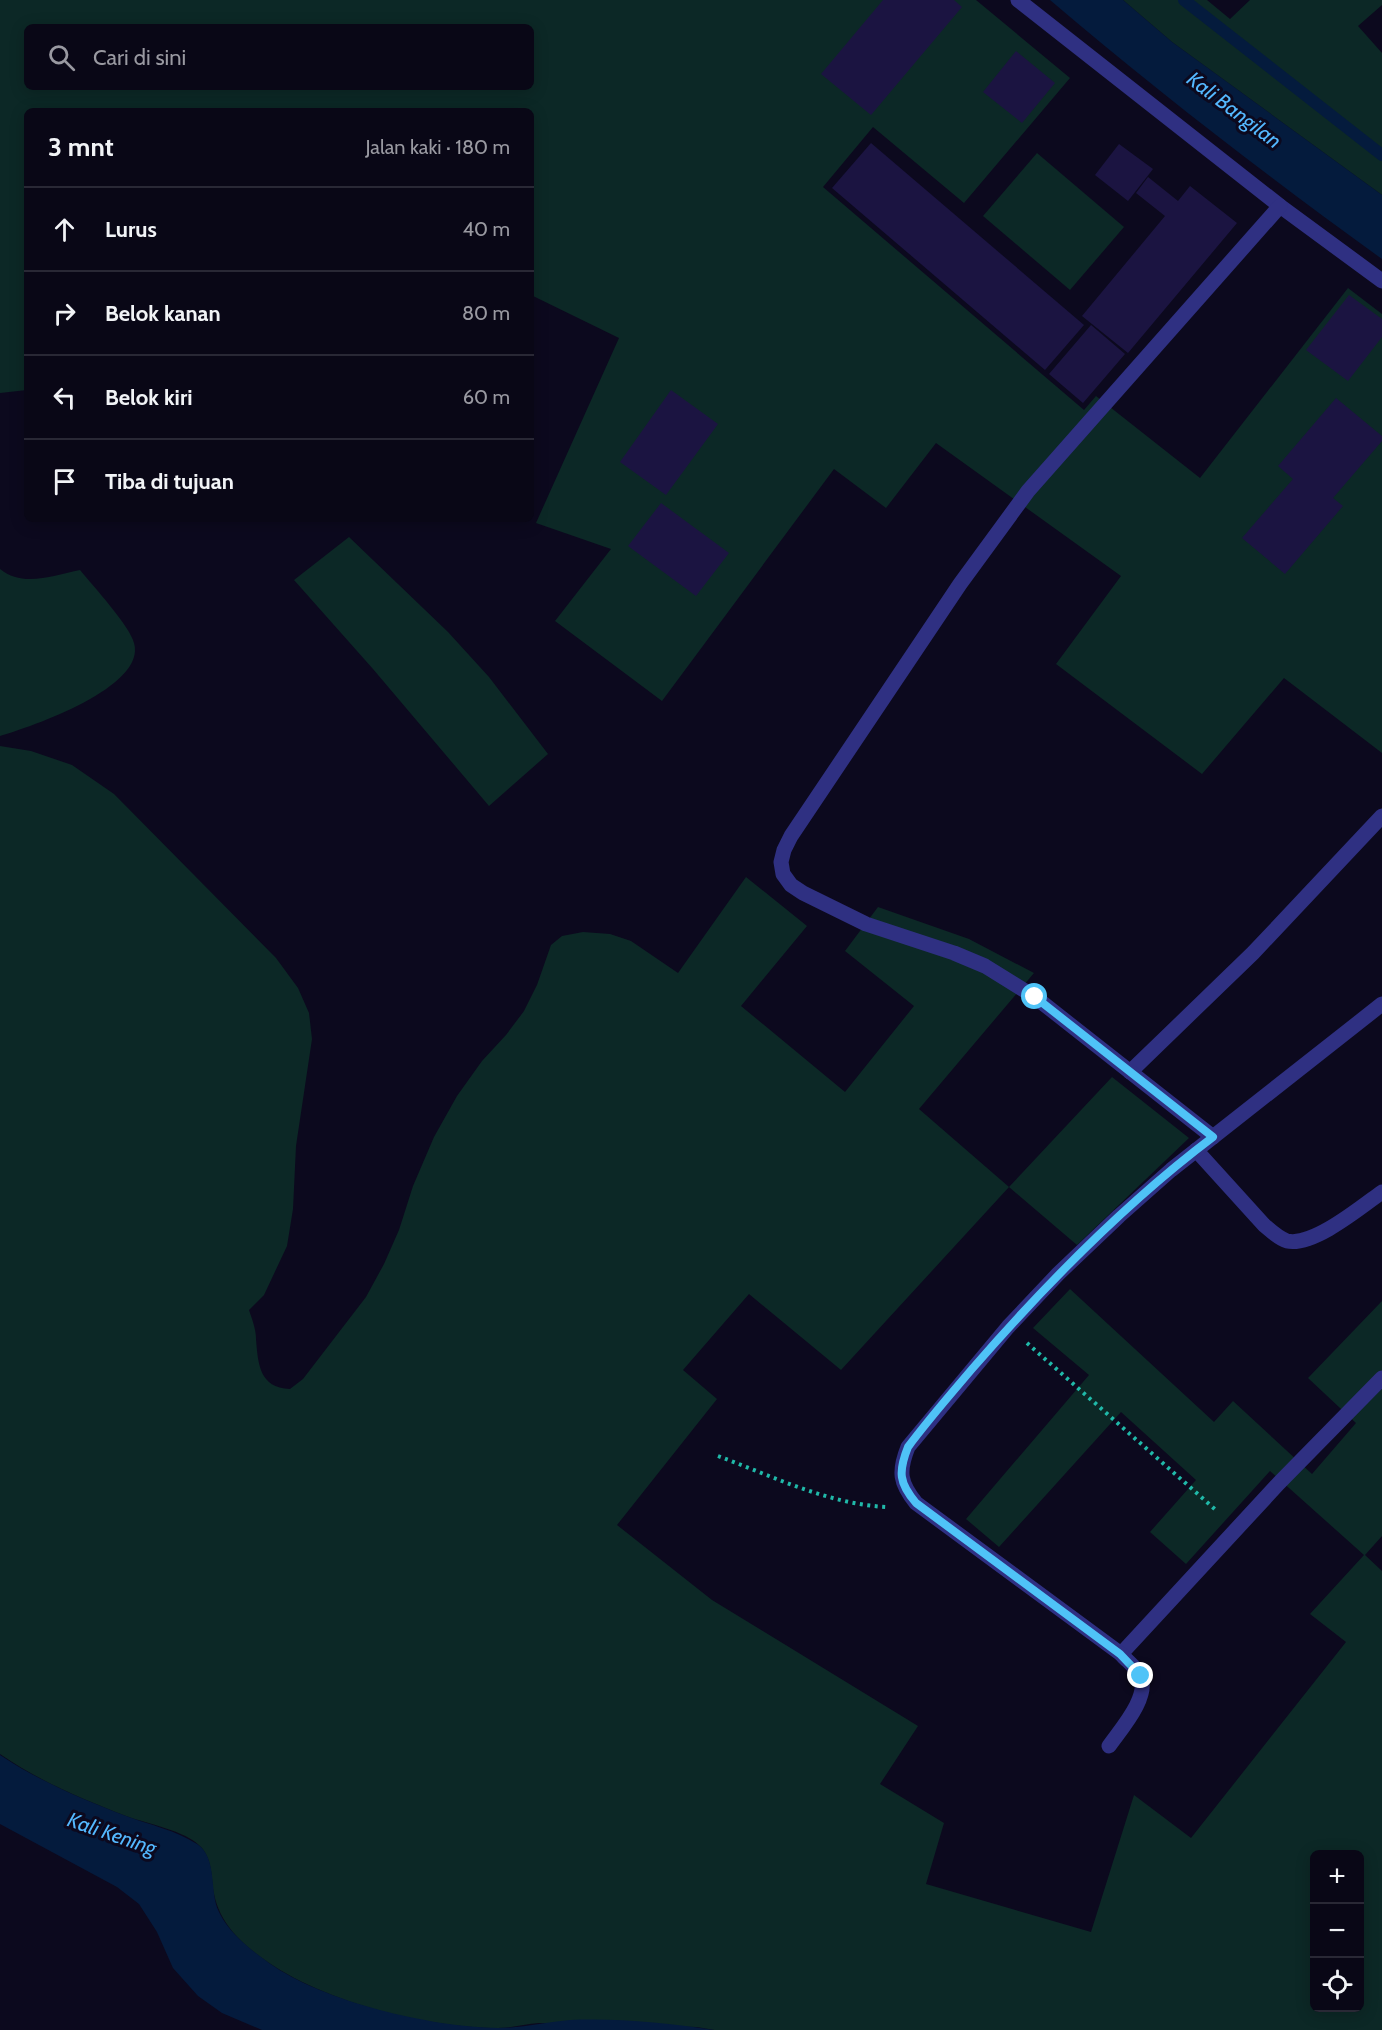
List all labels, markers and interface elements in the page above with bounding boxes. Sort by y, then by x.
search box [24,24,534,90]
icon: search [45,41,78,74]
text: Cari di sini [93,44,186,71]
water label: Kali Bangilan [1182,66,1286,153]
text: 3 mnt [48,131,114,163]
text: Jalan kaki · 180 m [365,135,510,159]
icon: ahead [48,213,81,246]
text: Lurus [105,216,157,243]
text: 40 m [462,217,510,241]
icon: right [48,297,81,330]
text: Belok kanan [105,300,221,327]
text: 80 m [462,301,510,325]
icon: left [48,381,81,414]
text: Belok kiri [105,384,192,411]
text: 60 m [463,385,510,409]
icon: arrive [48,465,81,498]
text: Tiba di tujuan [105,468,234,495]
route start [1021,983,1047,1009]
route end [1127,1662,1153,1688]
water label: Kali Kening [64,1807,161,1861]
map controls [1310,1850,1364,2012]
button: + [1310,1850,1364,1904]
button: − [1310,1904,1364,1958]
button: locate [1310,1958,1364,2012]

